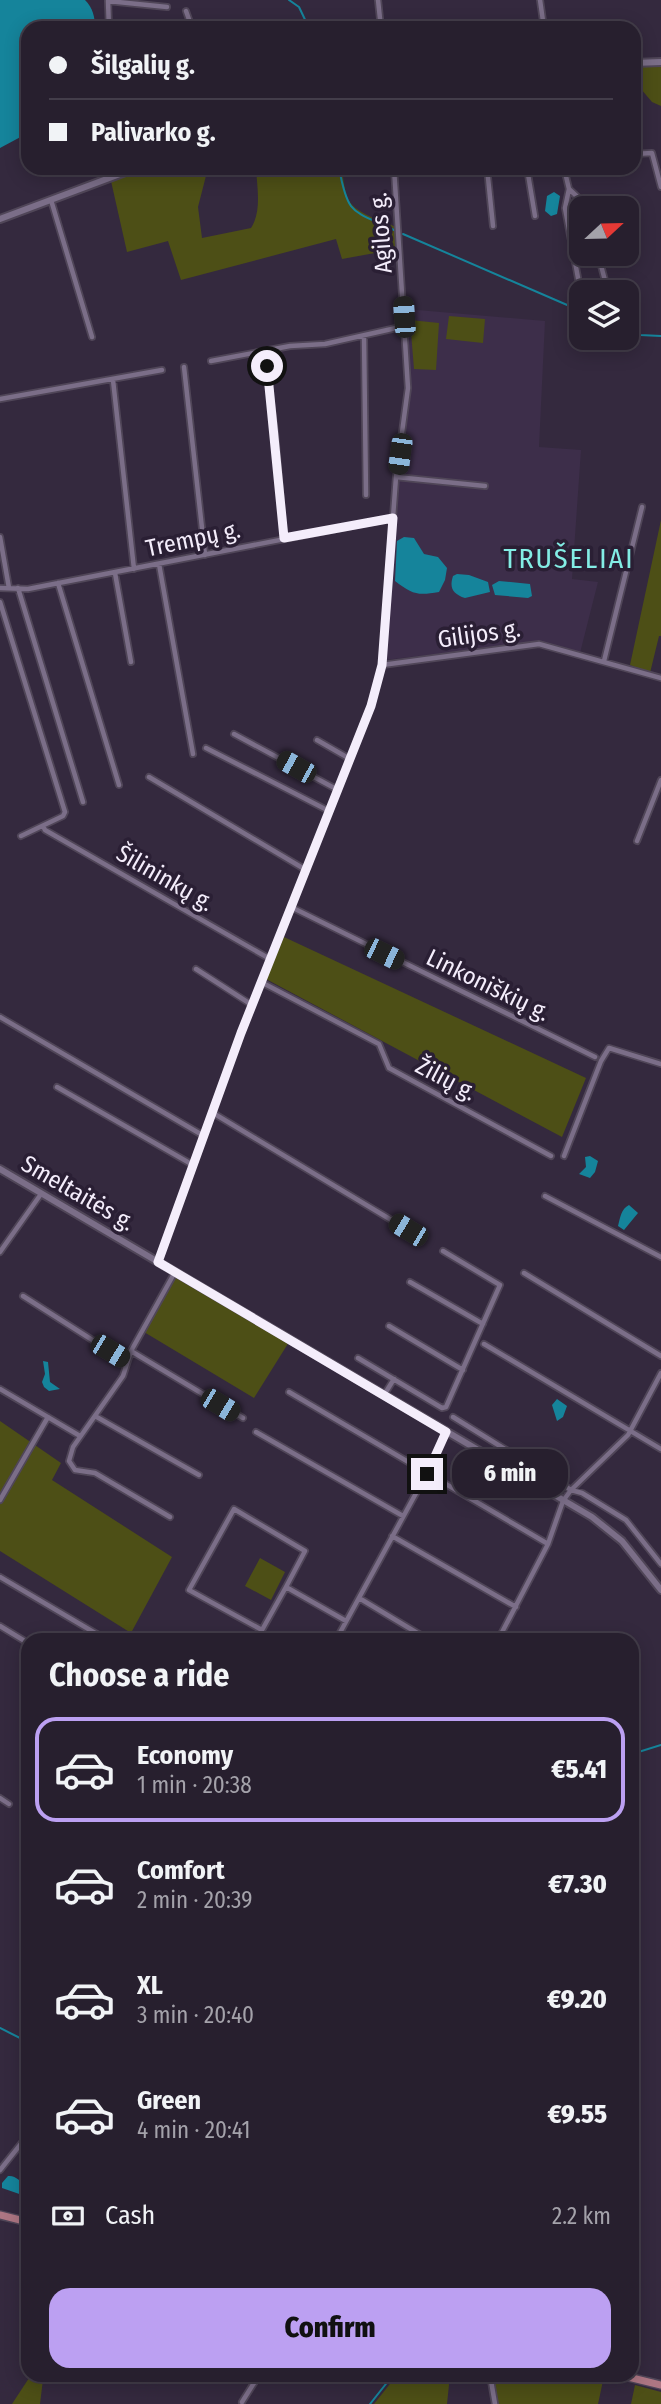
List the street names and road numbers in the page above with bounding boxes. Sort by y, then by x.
street label: Agilos g. [364,192,398,274]
street label: Trempų g. [143,515,243,563]
street label: Gilijos g. [436,614,522,654]
street label: Šilininkų g. [112,838,219,917]
street label: Linkoniškių g. [422,943,554,1027]
street label: Žilių g. [411,1052,481,1106]
street label: Smeltaitės g. [17,1149,139,1237]

